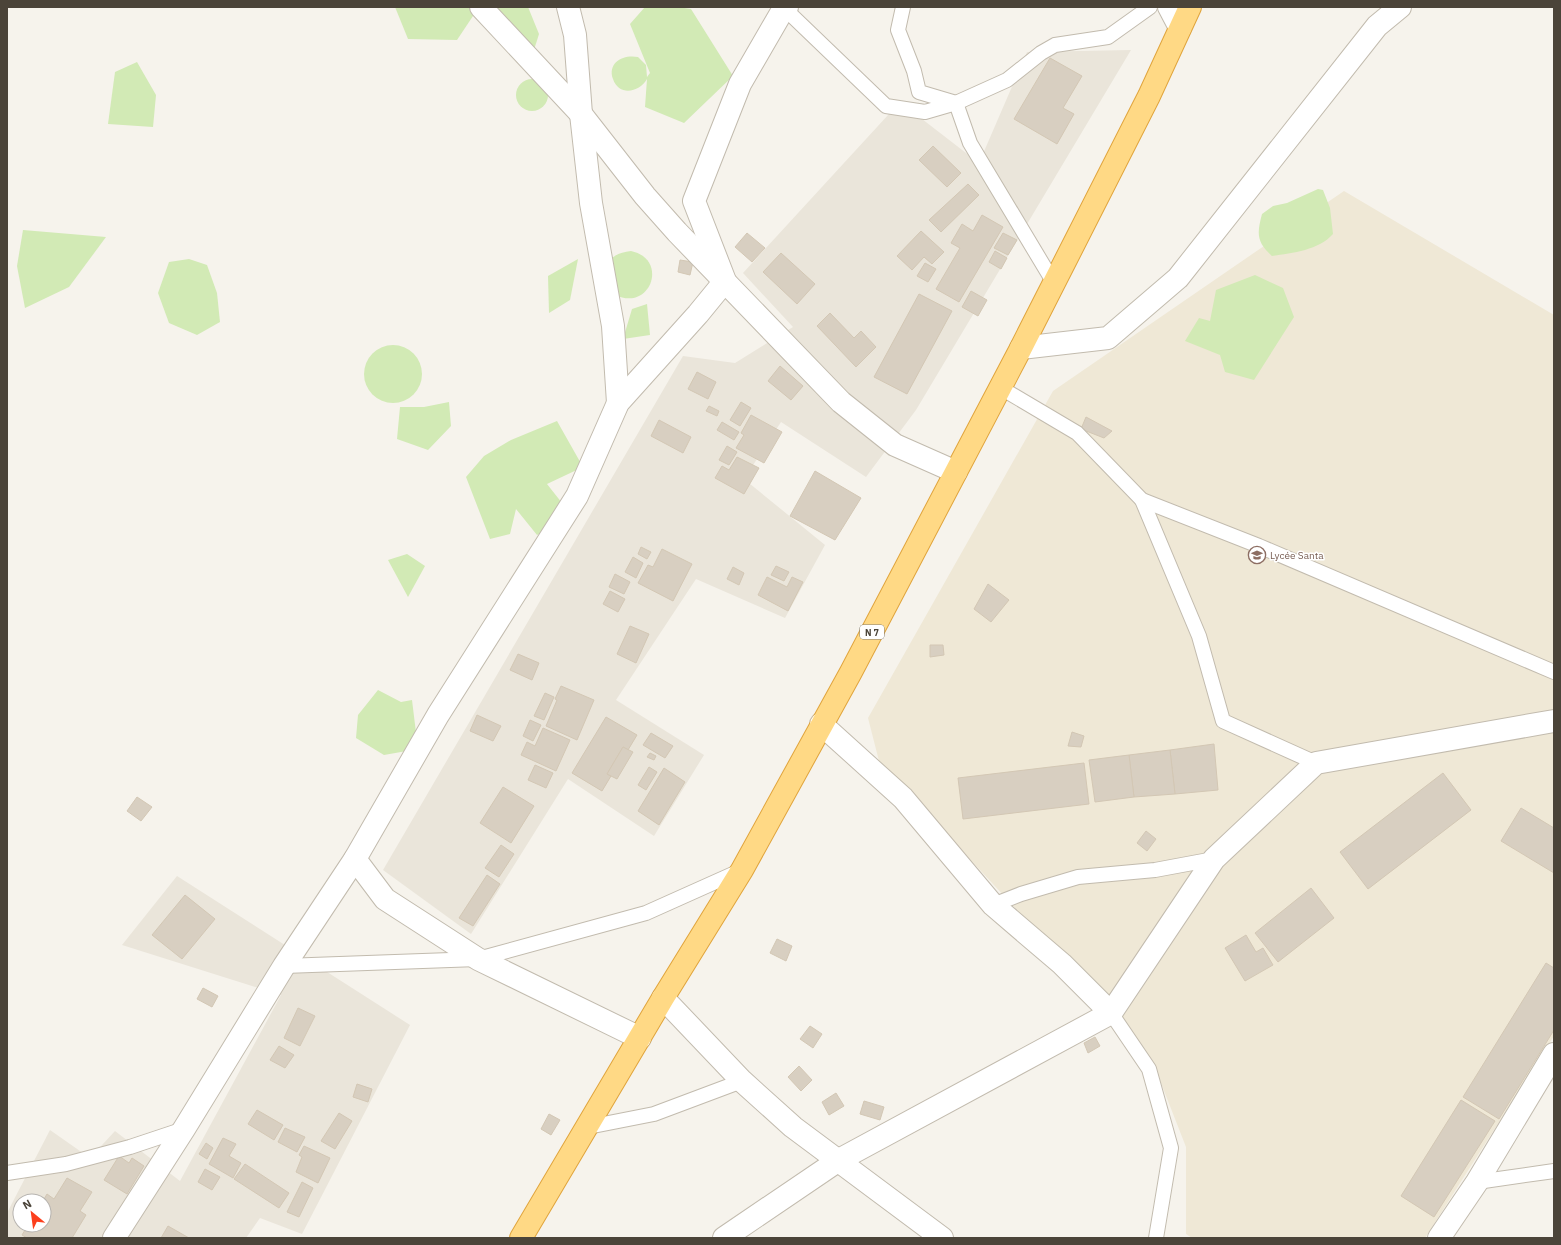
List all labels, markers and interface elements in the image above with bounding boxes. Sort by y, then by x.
school or university icon: Lycée Santa [1247,545,1267,565]
place label: Lycée Santa [1270,549,1324,562]
road number: N 7 [860,625,884,639]
north arrow [12,1193,52,1233]
text: N [20,1196,34,1212]

